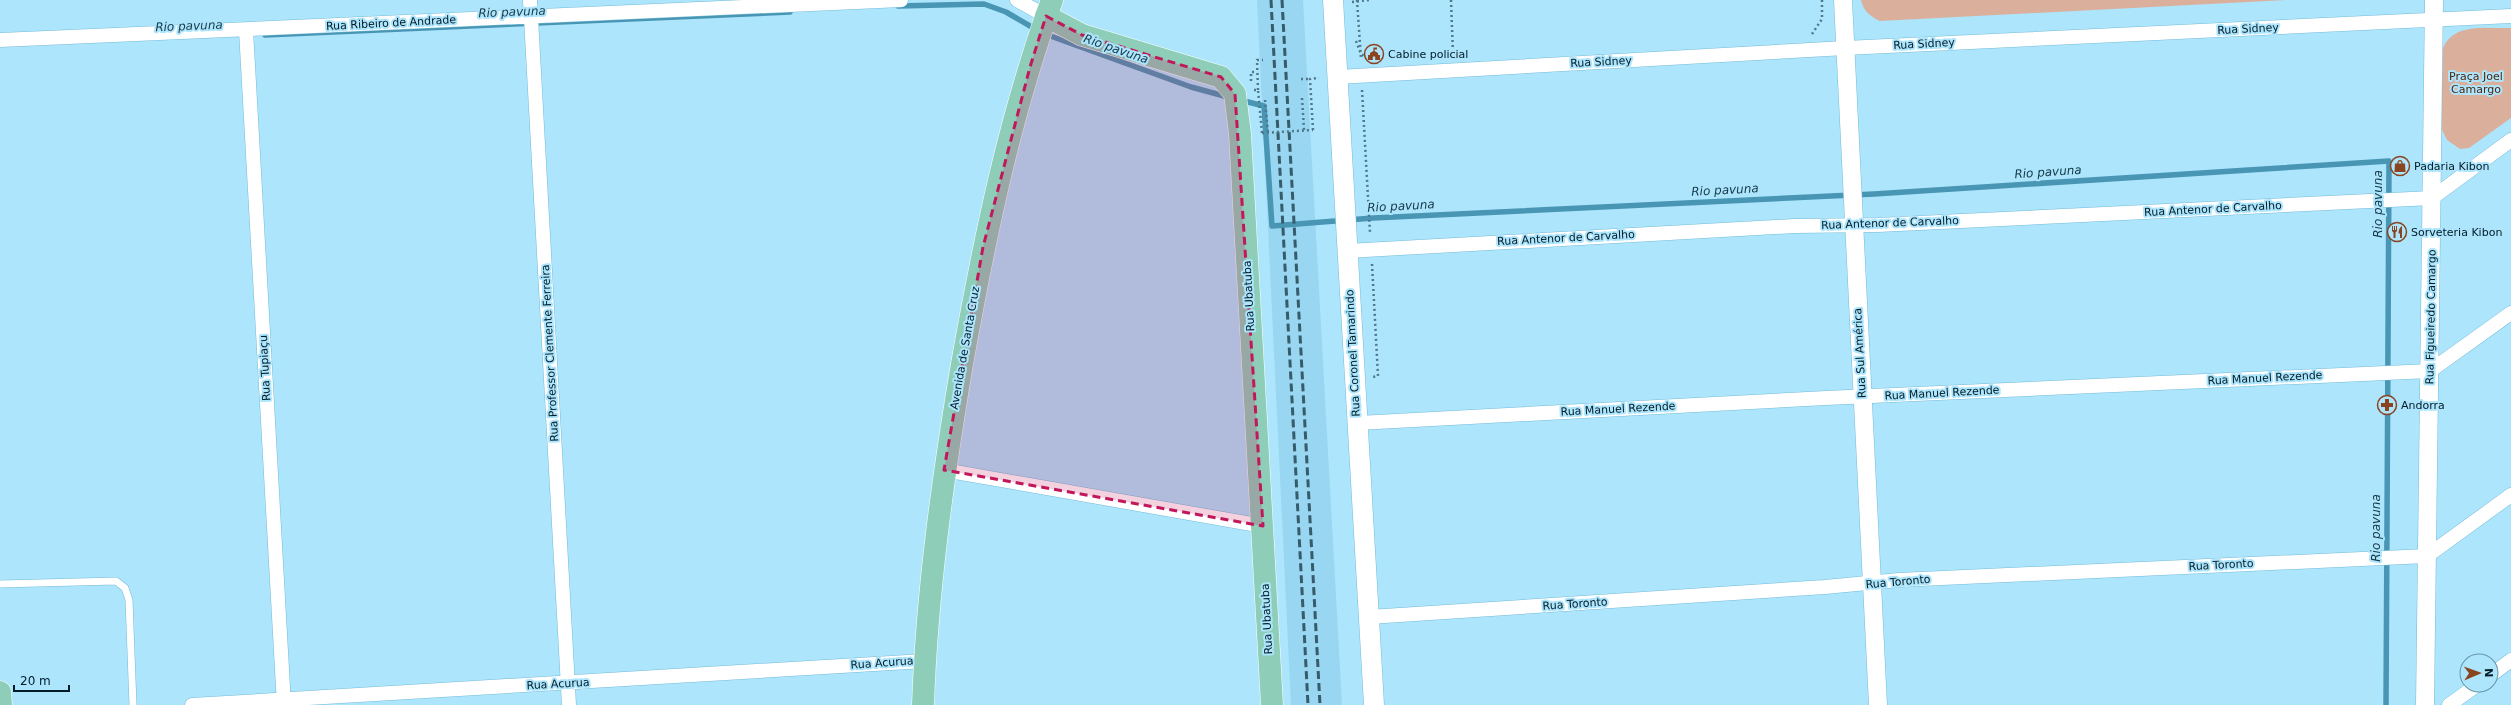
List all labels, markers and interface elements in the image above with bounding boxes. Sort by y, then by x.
water label: Rio pavuna [478,4,546,20]
street label: Rua Ribeiro de Andrade [326,13,457,33]
water label: Rio pavuna [155,18,223,34]
street label: Rua Sidney [2217,21,2280,37]
water label: Rio pavuna [1082,31,1150,67]
street label: Rua Sidney [1893,36,1956,52]
public building icon: Cabine policial [1363,43,1385,65]
place label: Cabine policial [1388,48,1468,61]
street label: Rua Sidney [1570,54,1633,70]
park label: Praça Joel Camargo [2449,70,2503,96]
shop icon: Padaria Kibon [2389,155,2411,177]
place label: Padaria Kibon [2414,160,2489,173]
water label: Rio pavuna [2014,163,2082,181]
water label: Rio pavuna [2371,170,2385,238]
water label: Rio pavuna [1691,181,1759,199]
water label: Rio pavuna [1367,197,1435,215]
street label: Rua Antenor de Carvalho [2144,199,2282,219]
street label: Rua Antenor de Carvalho [1821,214,1959,232]
restaurant icon: Sorveteria Kibon [2386,221,2408,243]
place label: Sorveteria Kibon [2411,226,2502,239]
street label: Rua Antenor de Carvalho [1497,228,1635,248]
street label: Rua Figueiredo Camargo [2423,249,2439,385]
street label: Rua Ubatuba [1241,260,1257,332]
street label: Rua Professor Clemente Ferreira [539,264,561,442]
street label: Avenida de Santa Cruz [948,285,982,411]
street label: Rua Coronel Tamarindo [1343,289,1363,417]
street label: Rua Sul América [1851,308,1869,398]
street label: Rua Tupiaçu [257,335,273,401]
street label: Rua Manuel Rezende [2207,368,2323,388]
street label: Rua Manuel Rezende [1884,383,2000,403]
pharmacy icon: Andorra [2376,394,2398,416]
street label: Rua Manuel Rezende [1560,399,1676,419]
place label: Andorra [2401,399,2445,412]
water label: Rio pavuna [2369,494,2383,562]
street label: Rua Toronto [2188,557,2254,573]
street label: Rua Toronto [1865,573,1931,591]
street label: Rua Ubatuba [1259,583,1275,655]
street label: Rua Toronto [1542,595,1608,613]
north arrow [2459,653,2499,693]
street label: Rua Acurua [850,654,914,672]
scale bar [14,667,69,693]
text: N [2482,668,2495,678]
text: 20 m [20,674,51,688]
street label: Rua Acurua [526,676,590,692]

